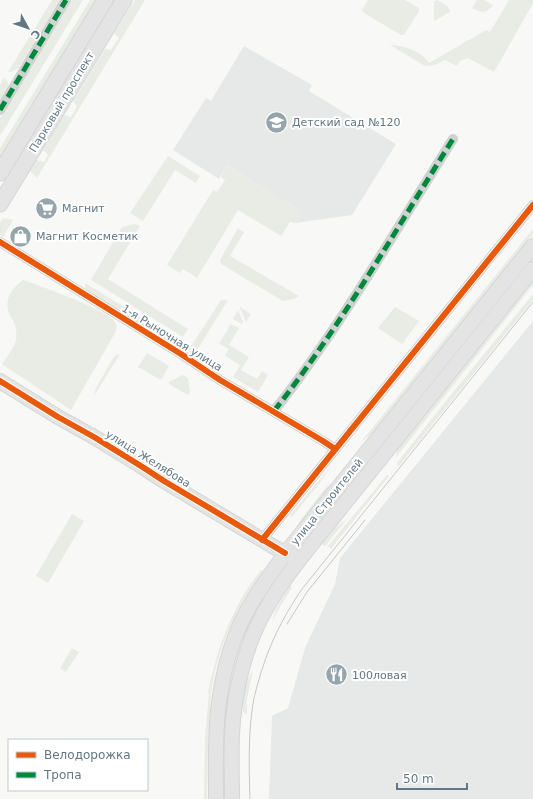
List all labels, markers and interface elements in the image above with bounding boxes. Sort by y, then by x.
north arrow [8,8,48,48]
text: С [28,27,43,41]
street label: Парковый проспект [27,49,98,155]
school or university icon: Детский сад №120 [263,109,289,135]
place label: Детский сад №120 [292,116,401,129]
supermarket icon: Магнит [33,195,59,221]
place label: Магнит [62,202,105,215]
shop icon: Магнит Косметик [8,223,34,249]
place label: Магнит Косметик [36,230,138,243]
street label: 1-я Рыночная улица [119,302,225,374]
street label: улица Желябова [103,428,193,490]
street label: улица Строителей [288,456,366,548]
restaurant icon: 100ловая [323,662,349,688]
place label: 100ловая [352,669,407,682]
legend [8,739,148,791]
text: Велодорожка [44,748,131,762]
scale bar [397,765,467,791]
text: Тропа [43,768,82,782]
text: 50 m [403,772,434,786]

